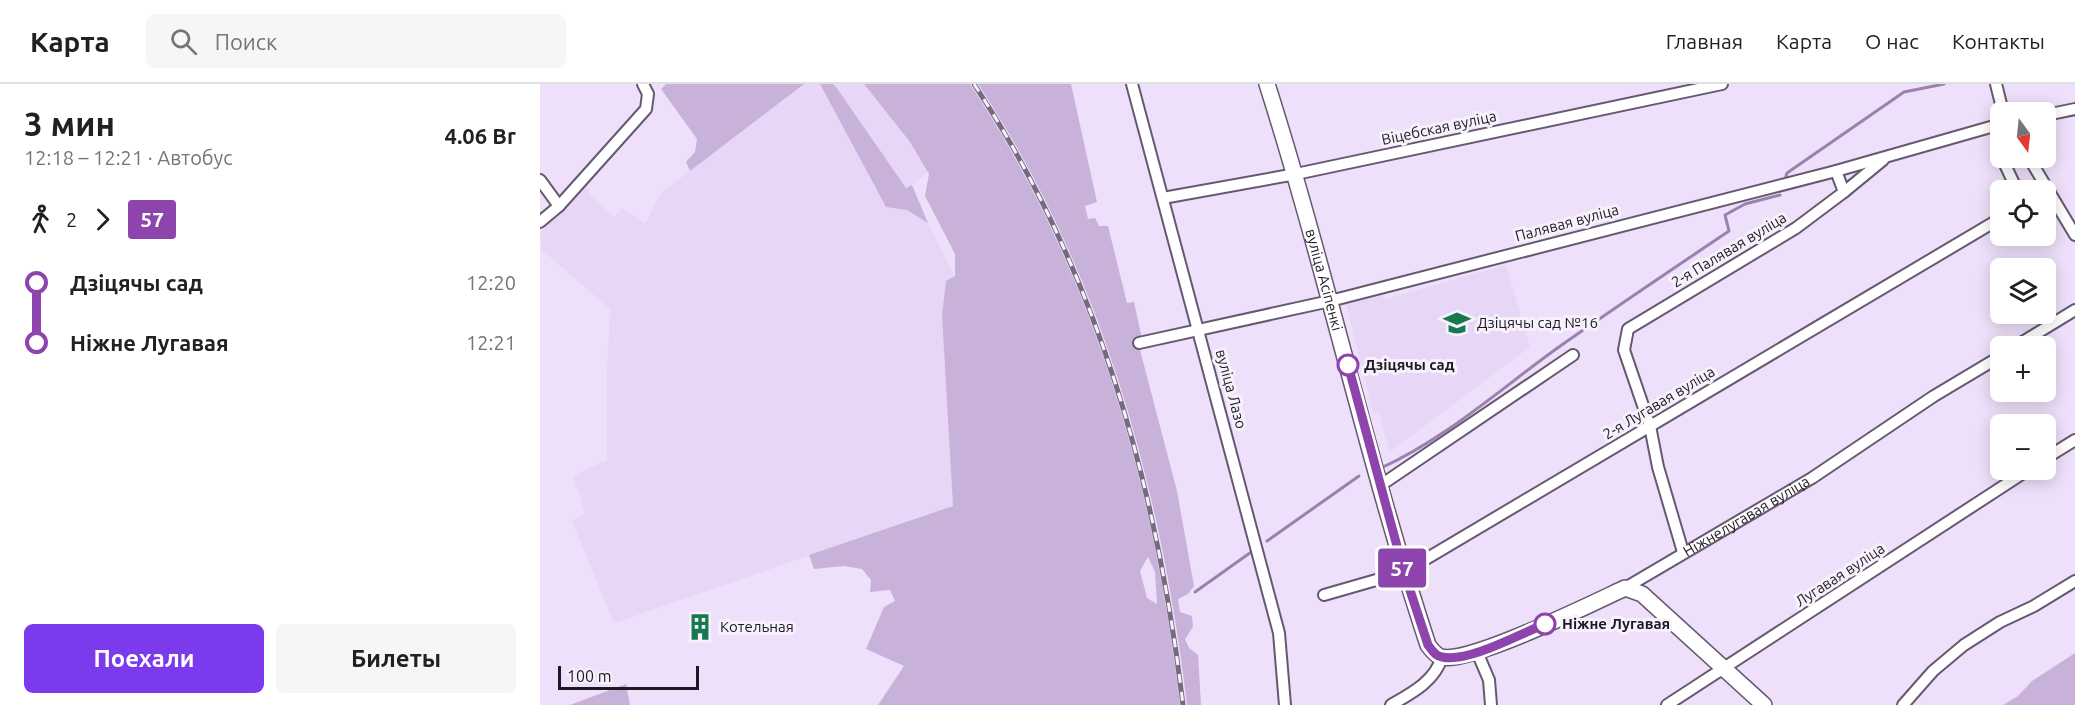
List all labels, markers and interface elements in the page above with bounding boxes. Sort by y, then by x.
search box [146,14,566,68]
icon: search [167,25,200,58]
text: Карта [30,26,110,57]
text: Поиск [215,29,277,54]
text: Главная [1666,29,1743,53]
text: Карта [1776,29,1832,53]
text: О нас [1865,29,1919,53]
text: Контакты [1952,29,2045,53]
north arrow [1990,102,2056,168]
map controls [1990,102,2056,480]
text: 3 мин [24,105,115,142]
street label: Віцебская вуліца [1380,107,1498,148]
text: 4.06 Br [445,123,516,148]
text: 12:18 – 12:21 · Автобус [24,146,233,169]
button: locate [1990,180,2056,246]
street label: Палявая вуліца [1513,201,1621,245]
icon: walk [24,203,57,236]
icon: forward [86,203,119,236]
text: 57 [140,207,164,231]
text: 2 [66,208,77,231]
street label: 2-я Палявая вуліца [1668,209,1789,291]
street label: вуліца Асіпенкі [1302,227,1346,333]
button: layers [1990,258,2056,324]
text: Дзіцячы сад [70,270,203,295]
text: 12:20 [466,271,516,294]
school or university icon: Дзіцячы сад №16 [1442,308,1472,338]
place label: Дзіцячы сад №16 [1477,314,1598,331]
text: Ніжне Лугавая [70,330,229,355]
text: 12:21 [466,331,516,354]
button: + [1990,336,2056,402]
street label: вуліца Лазо [1213,347,1250,430]
marker: Дзіцячы сад [1337,354,1359,376]
place label: Дзіцячы сад [1364,356,1455,373]
street label: 2-я Лугавая вуліца [1600,363,1718,443]
button: − [1990,414,2056,480]
street label: Ніжнелугавая вуліца [1680,472,1813,560]
street label: Лугавая вуліца [1792,539,1888,610]
line badge: 57 [1375,548,1429,588]
text: 57 [1390,556,1414,580]
building icon: Котельная [685,612,715,642]
marker: Ніжне Лугавая [1534,613,1556,635]
place label: Ніжне Лугавая [1562,615,1670,632]
place label: Котельная [720,618,794,635]
button: Поехали [24,624,264,693]
button: Билеты [276,624,516,693]
scale bar [558,663,699,690]
text: 100 m [567,667,612,685]

